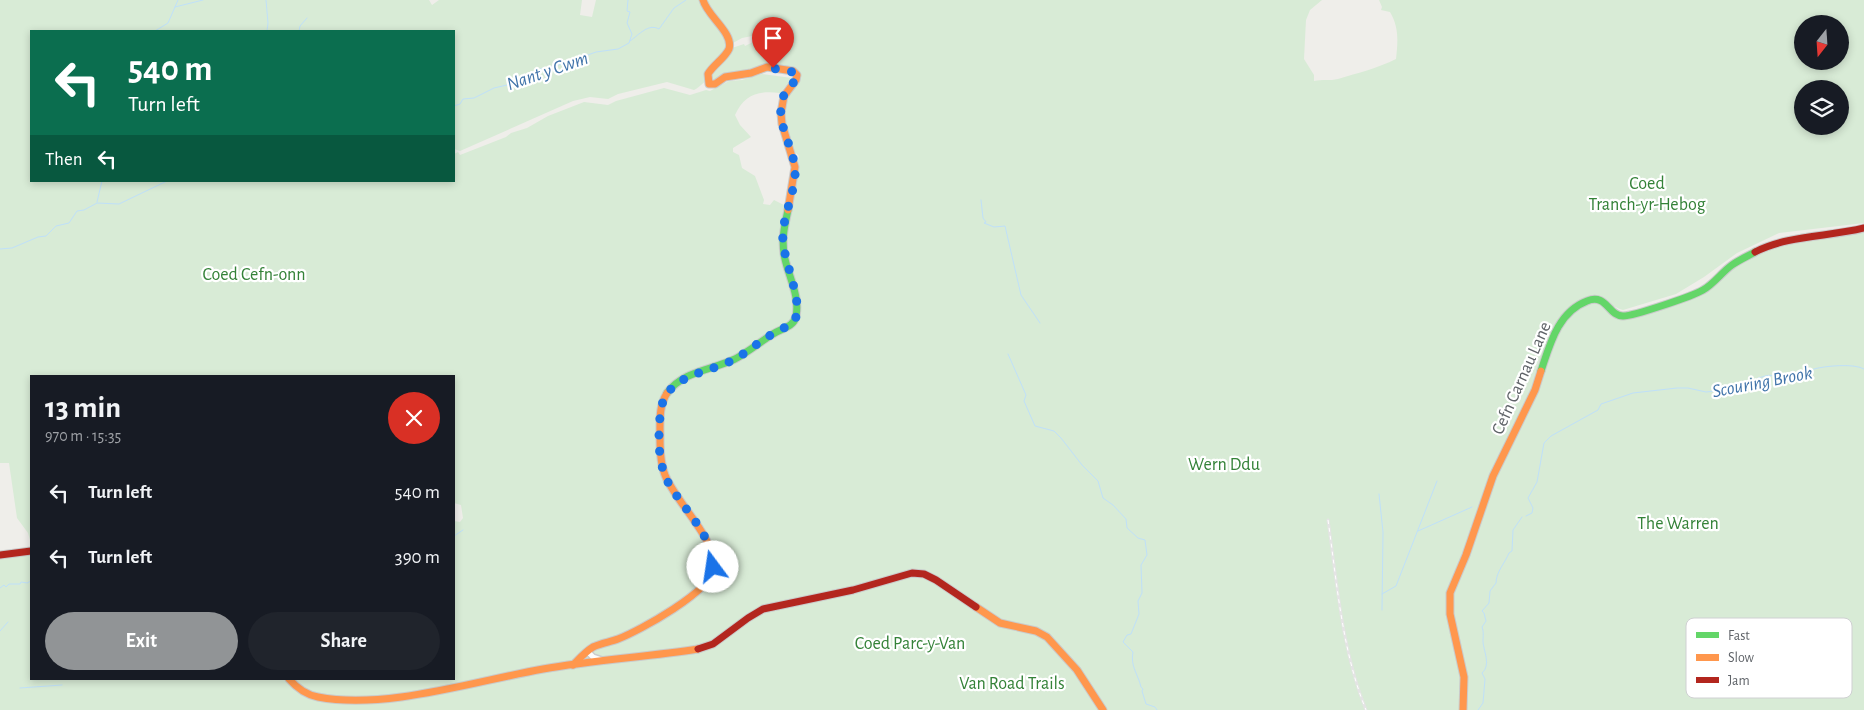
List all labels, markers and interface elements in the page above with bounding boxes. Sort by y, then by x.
north arrow [1794,15,1849,70]
map controls [1794,15,1849,135]
pin [752,17,794,68]
icon: arrive [759,24,787,52]
water label: Nant y Cwm [504,49,591,94]
icon: left [45,50,110,115]
text: 540 m [128,52,213,87]
button: layers [1794,80,1849,135]
text: Turn left [128,93,200,115]
icon: left [93,145,121,173]
text: Then [45,150,83,169]
park label: Coed Tranch-yr-Hebog [1589,175,1706,214]
park label: Coed Cefn-onn [202,266,306,284]
street label: Cefn Carnau Lane [1489,319,1555,437]
water label: Scouring Brook [1711,363,1814,402]
button: close [388,392,440,444]
text: 13 min [45,393,121,423]
text: 970 m · 15:35 [45,428,121,444]
park label: Wern Ddu [1188,456,1260,474]
icon: left [45,479,73,507]
text: Turn left [88,483,152,502]
text: 540 m [395,483,440,502]
park label: The Warren [1637,515,1719,533]
position arrow [686,540,738,592]
icon: left [45,544,73,572]
text: Turn left [88,548,152,567]
text: 390 m [395,548,440,567]
button: Exit [45,612,238,670]
button: Share [248,612,440,670]
legend [1686,618,1852,698]
text: Fast [1728,629,1750,643]
park label: Coed Parc-y-Van [855,635,965,653]
text: Slow [1728,651,1755,665]
text: Jam [1728,674,1750,688]
park label: Van Road Trails [959,675,1065,693]

